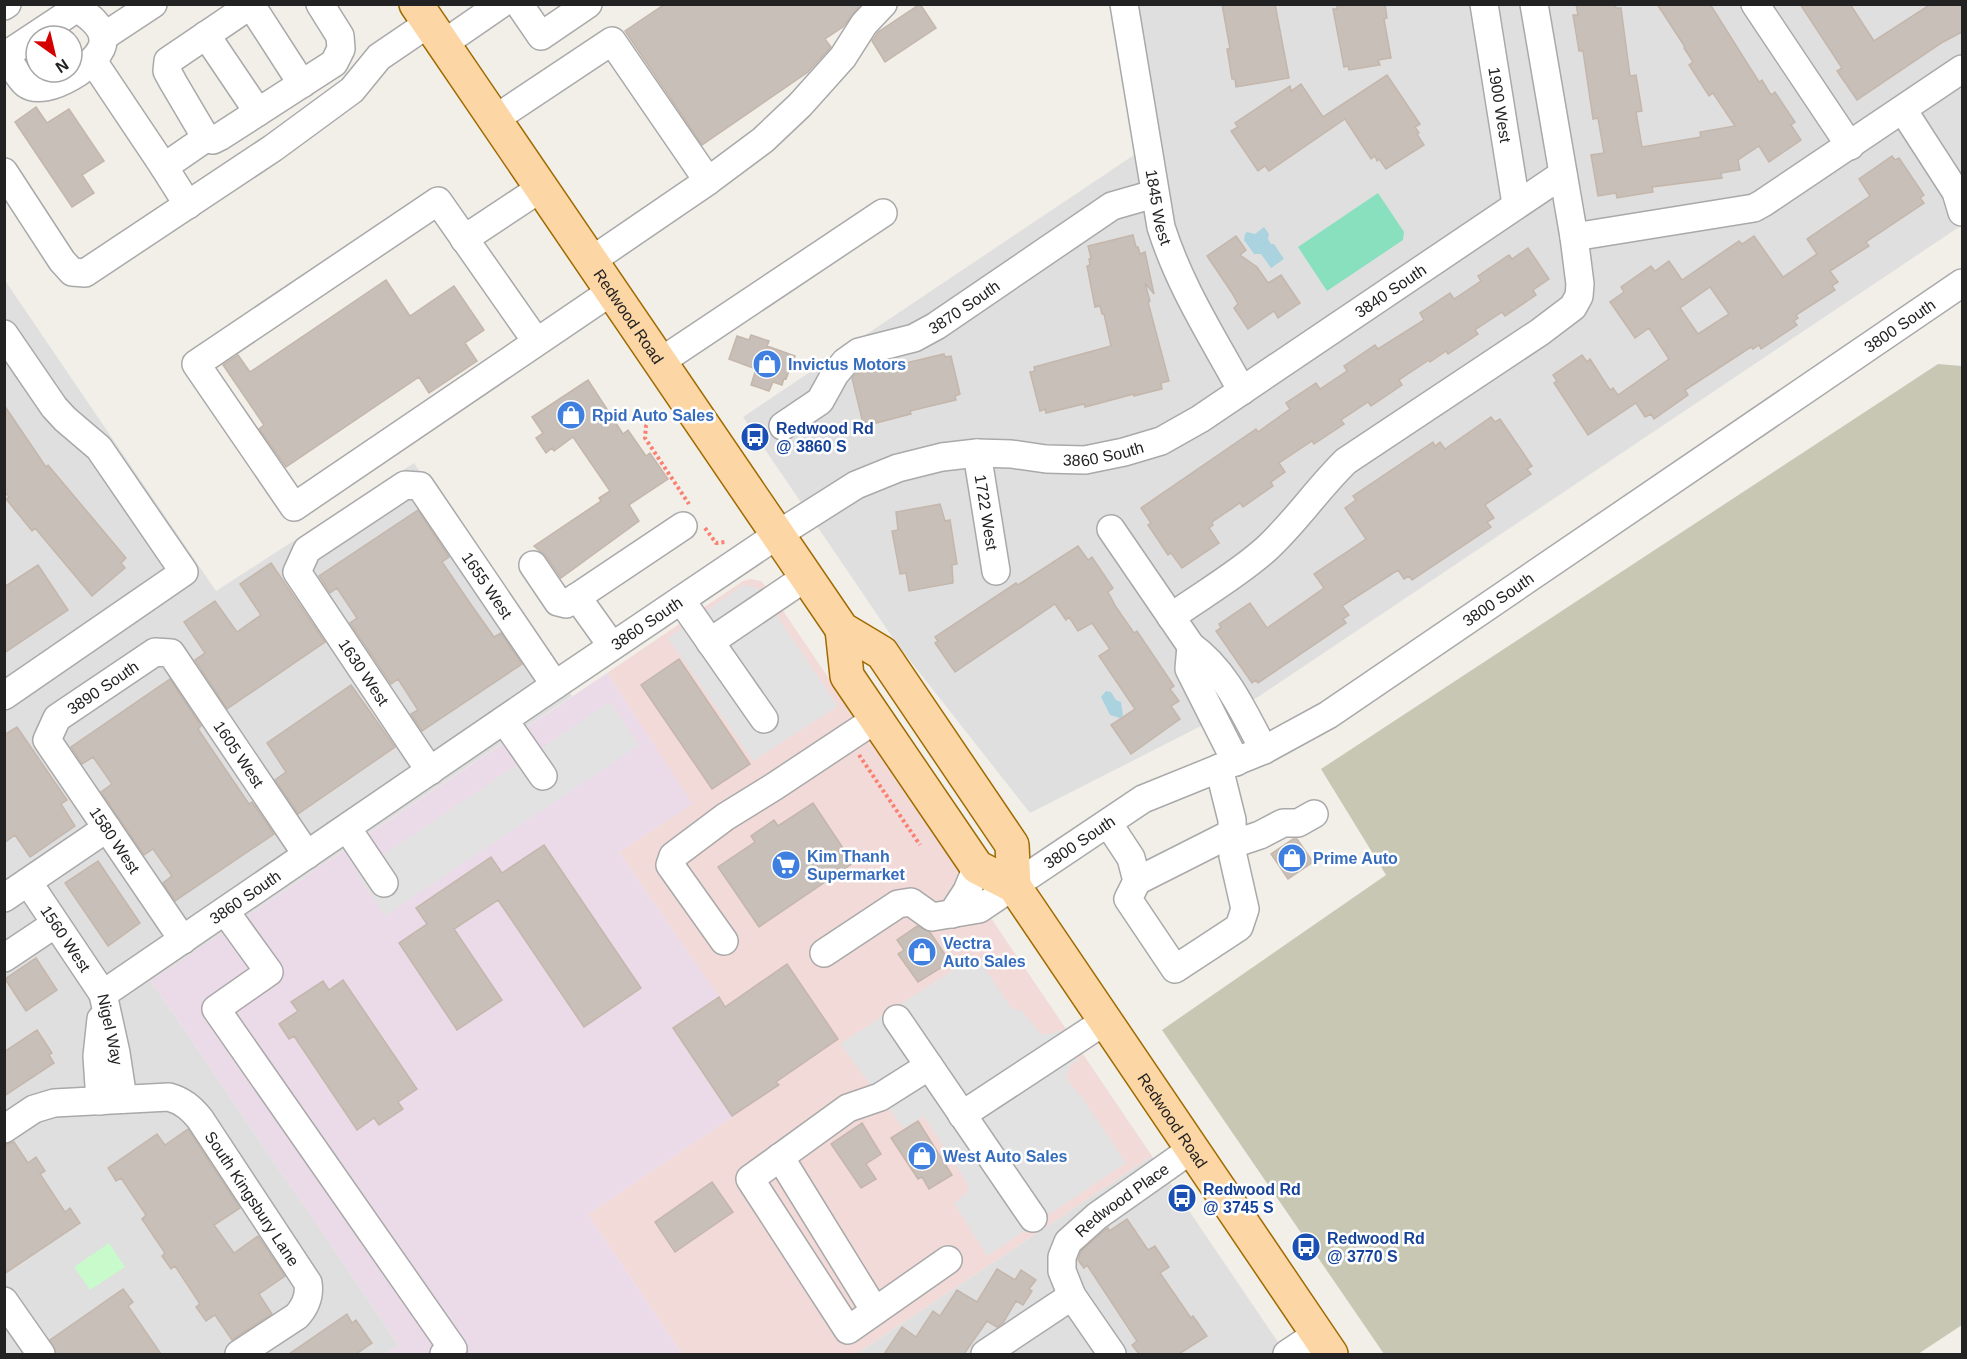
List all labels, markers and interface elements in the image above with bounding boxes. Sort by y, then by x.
north arrow [24,24,84,84]
text: N [53,56,72,76]
street label: 1900 West [1485,66,1514,144]
street label: 1845 West [1143,168,1175,248]
street label: 3840 South [1352,261,1429,321]
street label: Redwood Road [590,266,667,367]
street label: 3870 South [926,277,1003,337]
street label: 3800 South [1861,296,1938,356]
shop icon: Invictus Motors [751,348,783,380]
place label: Invictus Motors [788,356,906,373]
shop icon: Rpid Auto Sales [555,399,587,431]
place label: Rpid Auto Sales [592,407,714,424]
place label: Redwood Rd @ 3860 S [776,420,874,455]
bus stop icon: Redwood Rd @ 3860 S [739,421,771,453]
street label: 3860 South [1063,439,1146,470]
street label: 1722 West [972,473,1001,552]
street label: 1655 West [458,549,516,622]
street label: 3800 South [1460,570,1537,630]
street label: 3860 South [608,594,686,654]
street label: 1630 West [335,636,392,709]
street label: 3890 South [64,658,142,718]
street label: 1605 West [210,718,267,791]
street label: 1580 West [86,804,143,877]
street label: 3800 South [1041,812,1118,872]
shop icon: Prime Auto [1276,842,1308,874]
place label: Kim Thanh Supermarket [807,848,905,883]
supermarket icon: Kim Thanh Supermarket [770,849,802,881]
place label: Prime Auto [1313,850,1398,867]
street label: 3860 South [207,867,284,927]
street label: 1560 West [37,902,94,976]
place label: Vectra Auto Sales [943,935,1026,970]
shop icon: Vectra Auto Sales [906,936,938,968]
street label: Nigel Way [94,992,126,1066]
street label: Redwood Road [1134,1070,1210,1171]
street label: South Kingsbury Lane [202,1128,302,1269]
shop icon: West Auto Sales [906,1140,938,1172]
place label: West Auto Sales [943,1148,1068,1165]
street label: Redwood Place [1072,1160,1172,1240]
place label: Redwood Rd @ 3745 S [1203,1181,1301,1216]
bus stop icon: Redwood Rd @ 3745 S [1166,1182,1198,1214]
place label: Redwood Rd @ 3770 S [1327,1230,1425,1265]
bus stop icon: Redwood Rd @ 3770 S [1290,1231,1322,1263]

